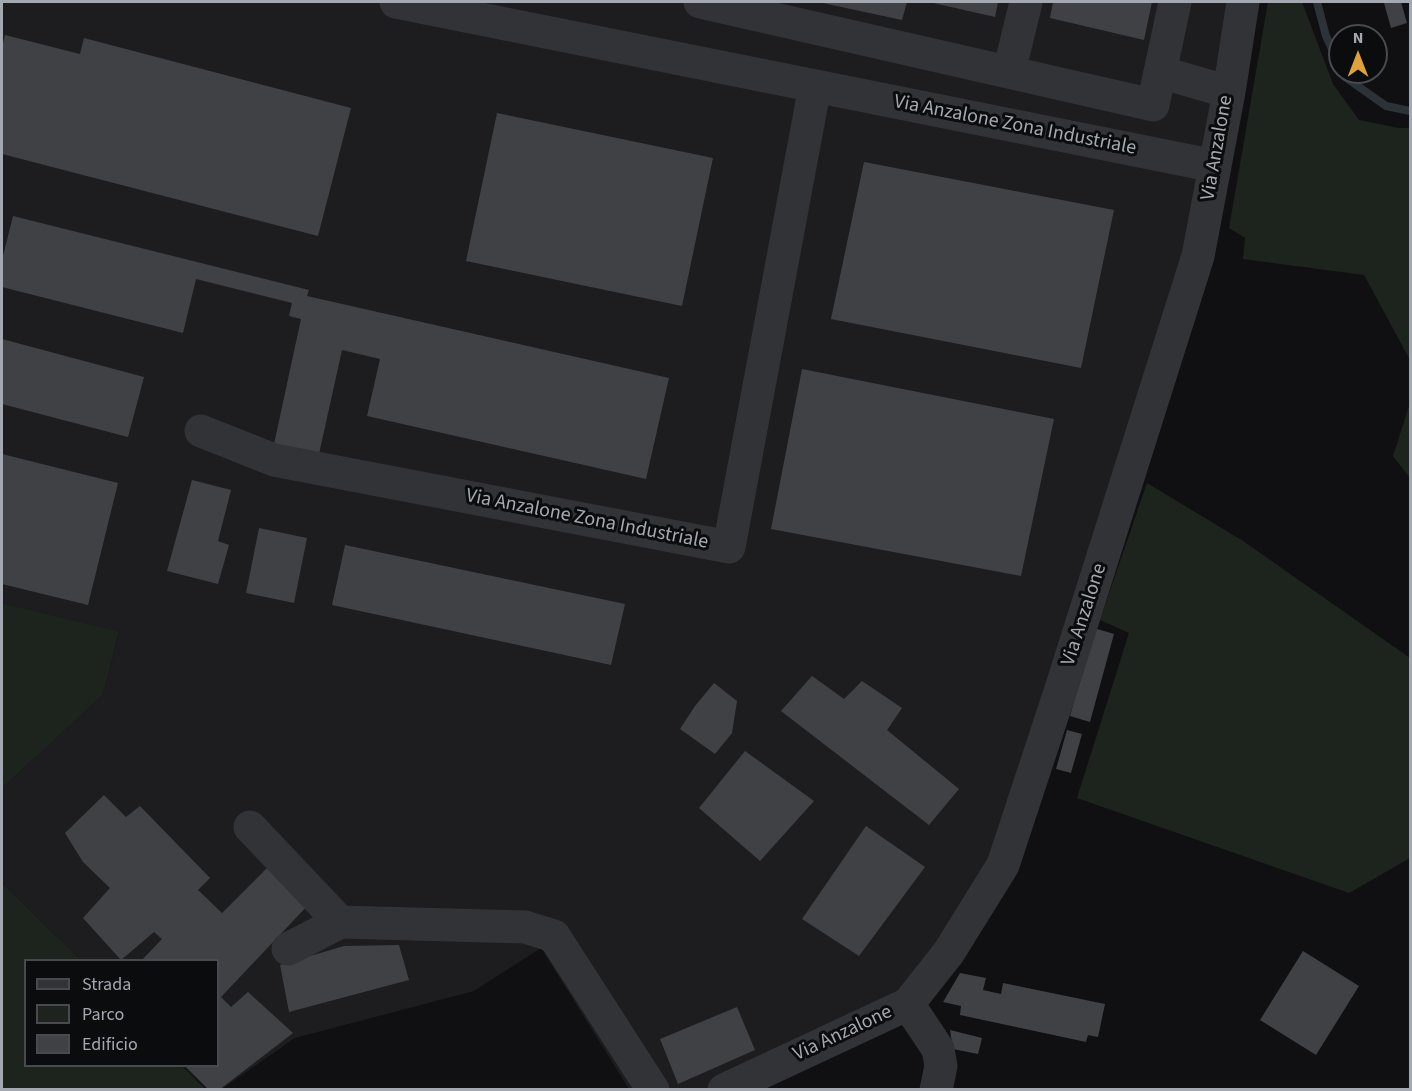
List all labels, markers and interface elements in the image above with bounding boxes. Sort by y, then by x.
north arrow [1328,24,1388,84]
text: N [1353,27,1363,49]
street label: Via Anzalone Zona Industriale [892,91,1138,161]
street label: Via Anzalone [1197,94,1239,202]
street label: Via Anzalone Zona Industriale [464,485,710,555]
street label: Via Anzalone [1057,561,1113,669]
legend [24,959,219,1067]
text: Strada [82,972,131,997]
street label: Via Anzalone [790,1001,896,1067]
text: Parco [82,1002,124,1027]
text: Edificio [82,1032,138,1057]

